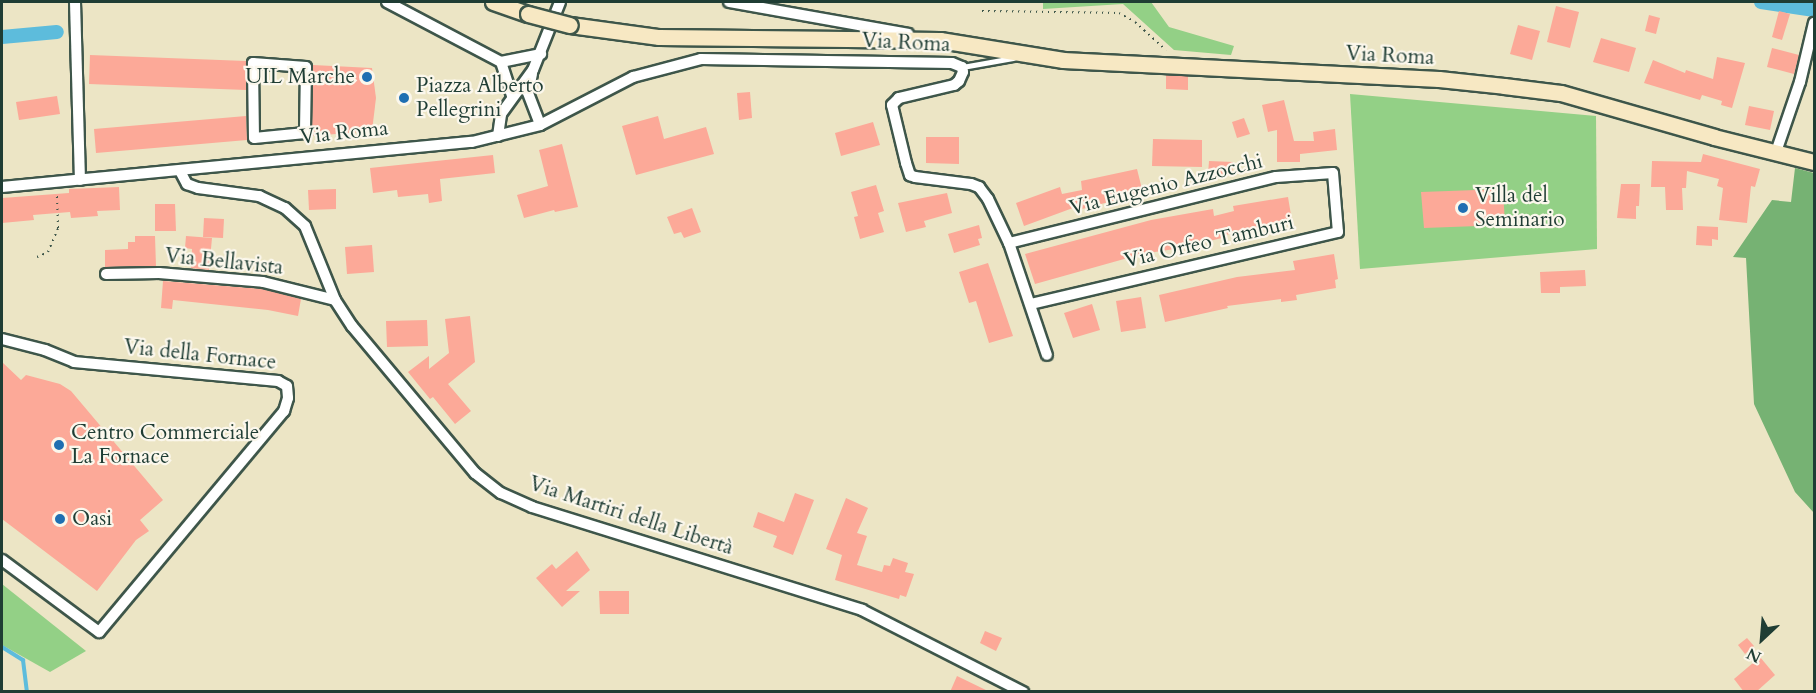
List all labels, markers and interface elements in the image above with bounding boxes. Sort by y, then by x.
street label: Via Roma [861,28,951,58]
street label: Via Roma [1345,41,1435,71]
place label: UIL Marche [245,64,355,90]
marker: UIL Marche [360,70,374,84]
place label: Piazza Alberto Pellegrini [416,73,544,123]
marker: Piazza Alberto Pellegrini [397,91,411,105]
street label: Via Roma [299,116,389,150]
street label: Via Eugenio Azzocchi [1067,149,1265,221]
place label: Villa del Seminario [1475,183,1565,233]
marker: Villa del Seminario [1456,201,1470,215]
street label: Via Orfeo Tamburi [1122,210,1296,274]
street label: Via Bellavista [164,243,284,281]
street label: Via della Fornace [122,334,278,376]
place label: Centro Commerciale La Fornace [71,420,259,470]
marker: Centro Commerciale La Fornace [52,438,66,452]
street label: Via Martiri della Libertà [526,471,736,561]
place label: Oasi [72,506,112,532]
marker: Oasi [53,512,67,526]
north arrow [1732,609,1792,669]
text: N [1743,642,1765,668]

